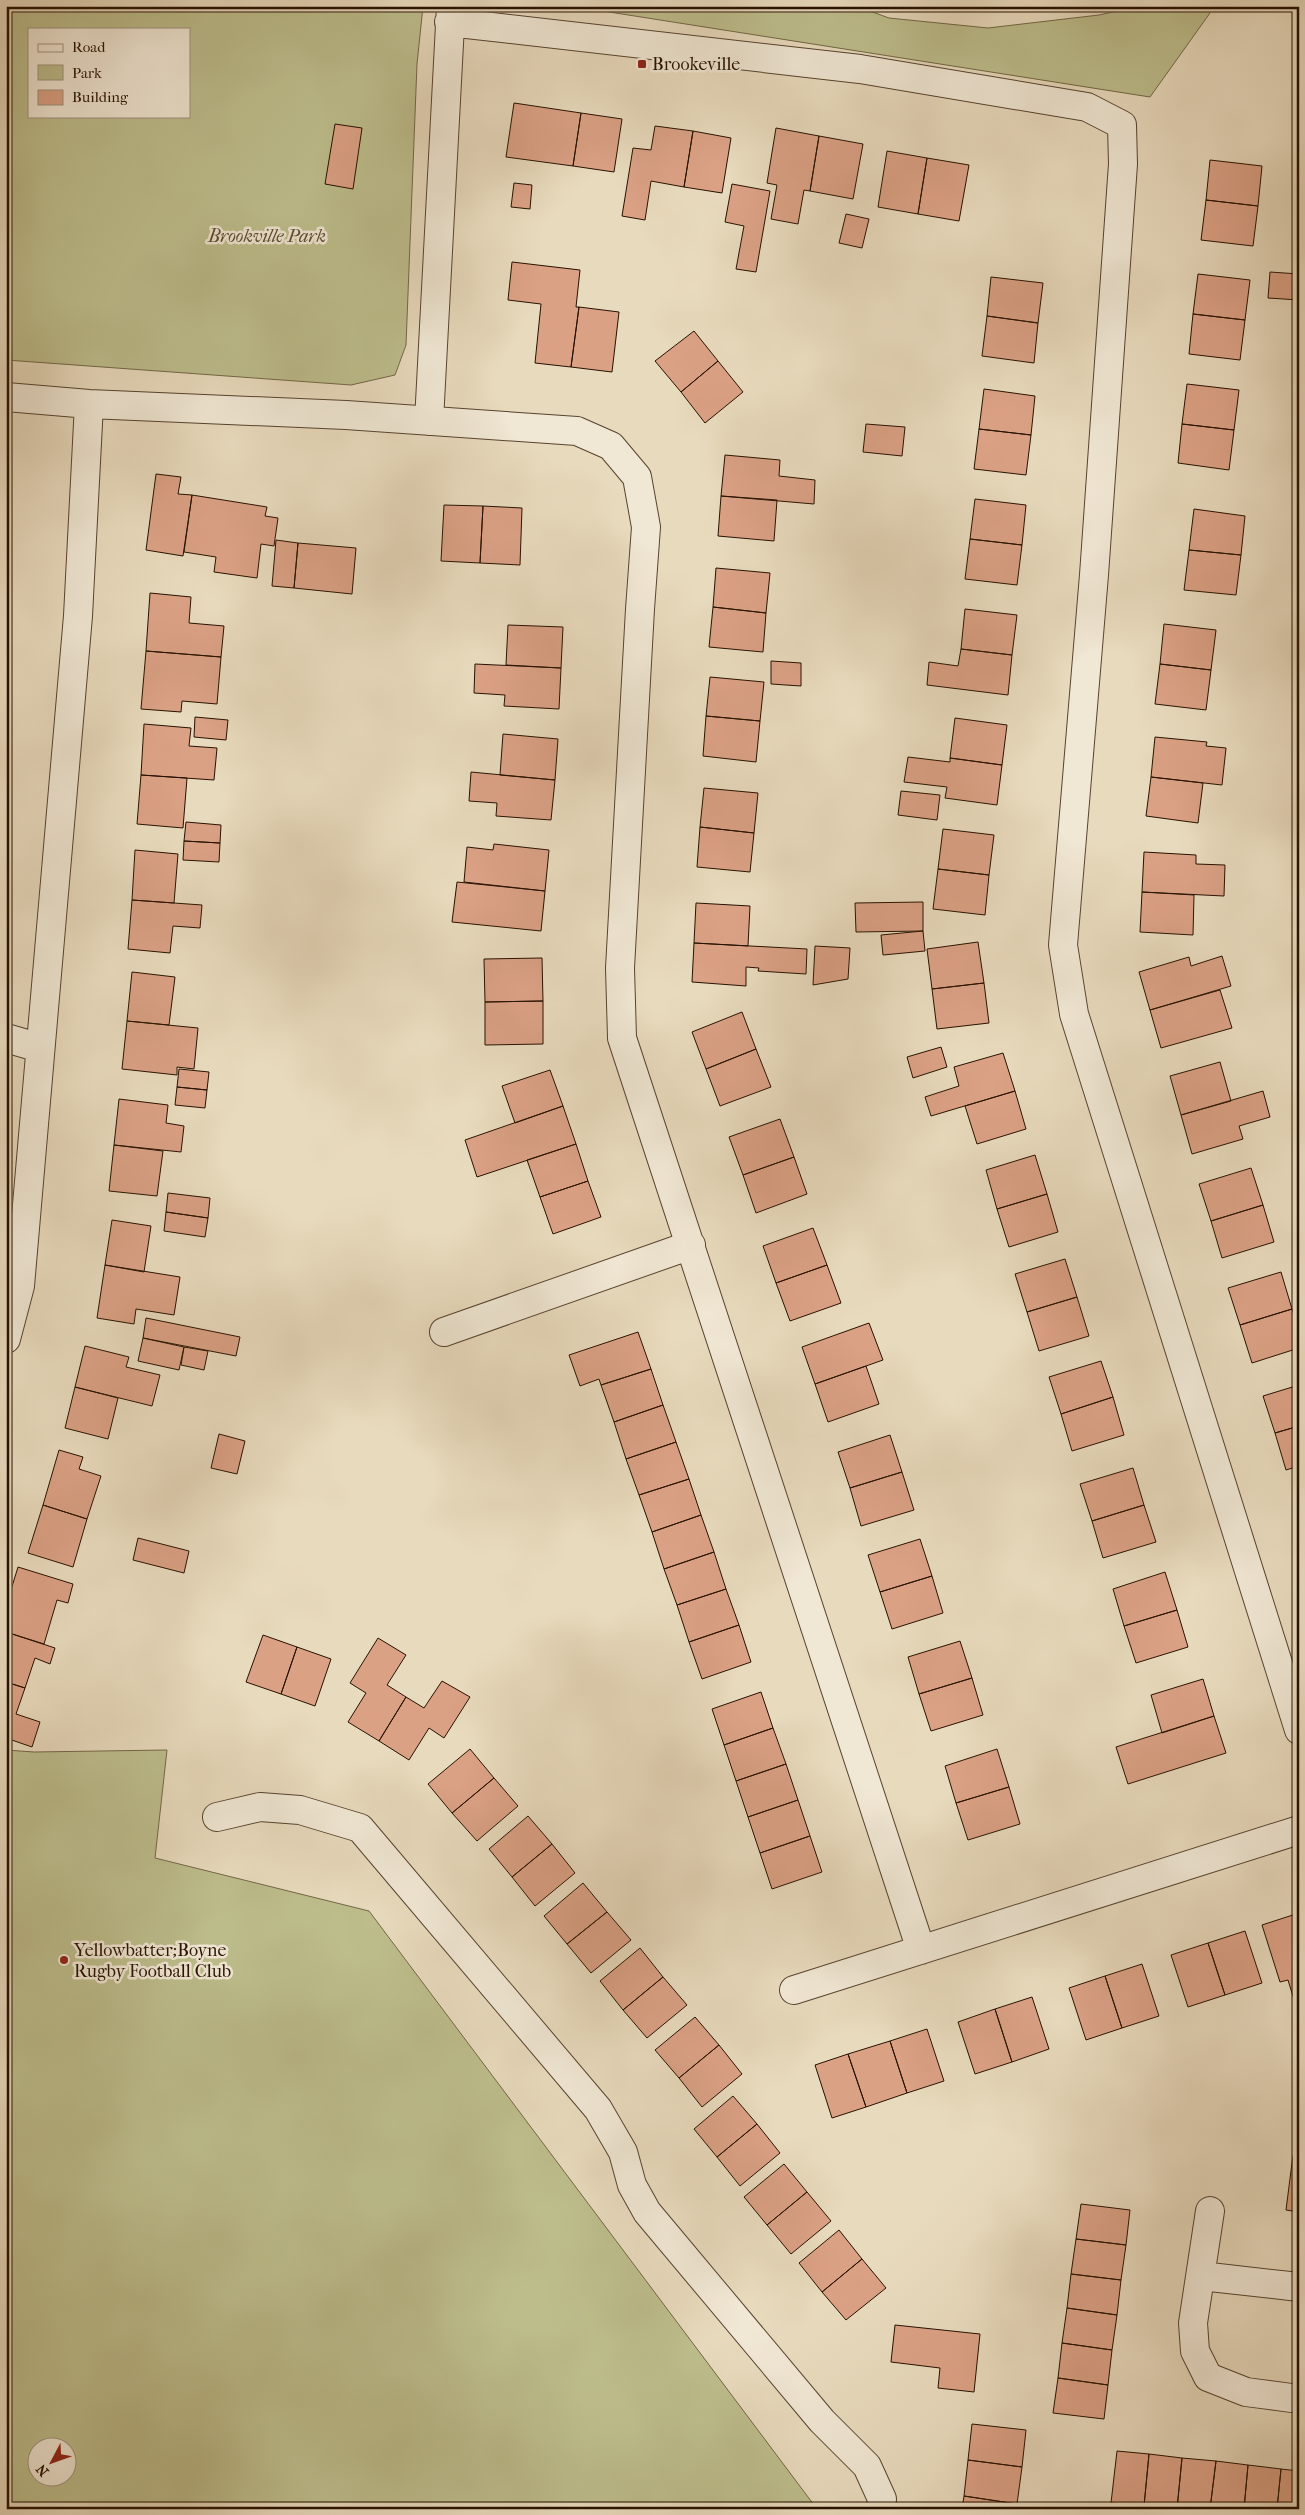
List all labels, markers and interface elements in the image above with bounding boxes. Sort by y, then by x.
legend [28,28,190,118]
text: Road [72,38,106,56]
place label: Brookeville [652,54,740,75]
marker: Brookeville [636,58,648,70]
text: Park [72,64,102,82]
text: Building [72,88,129,106]
park label: Brookville Park [207,226,326,247]
place label: Yellowbatter;Boyne Rugby Football Club [73,1940,231,1982]
marker: Yellowbatter;Boyne Rugby Football Club [58,1954,70,1966]
north arrow [28,2438,78,2488]
text: N [32,2460,52,2480]

